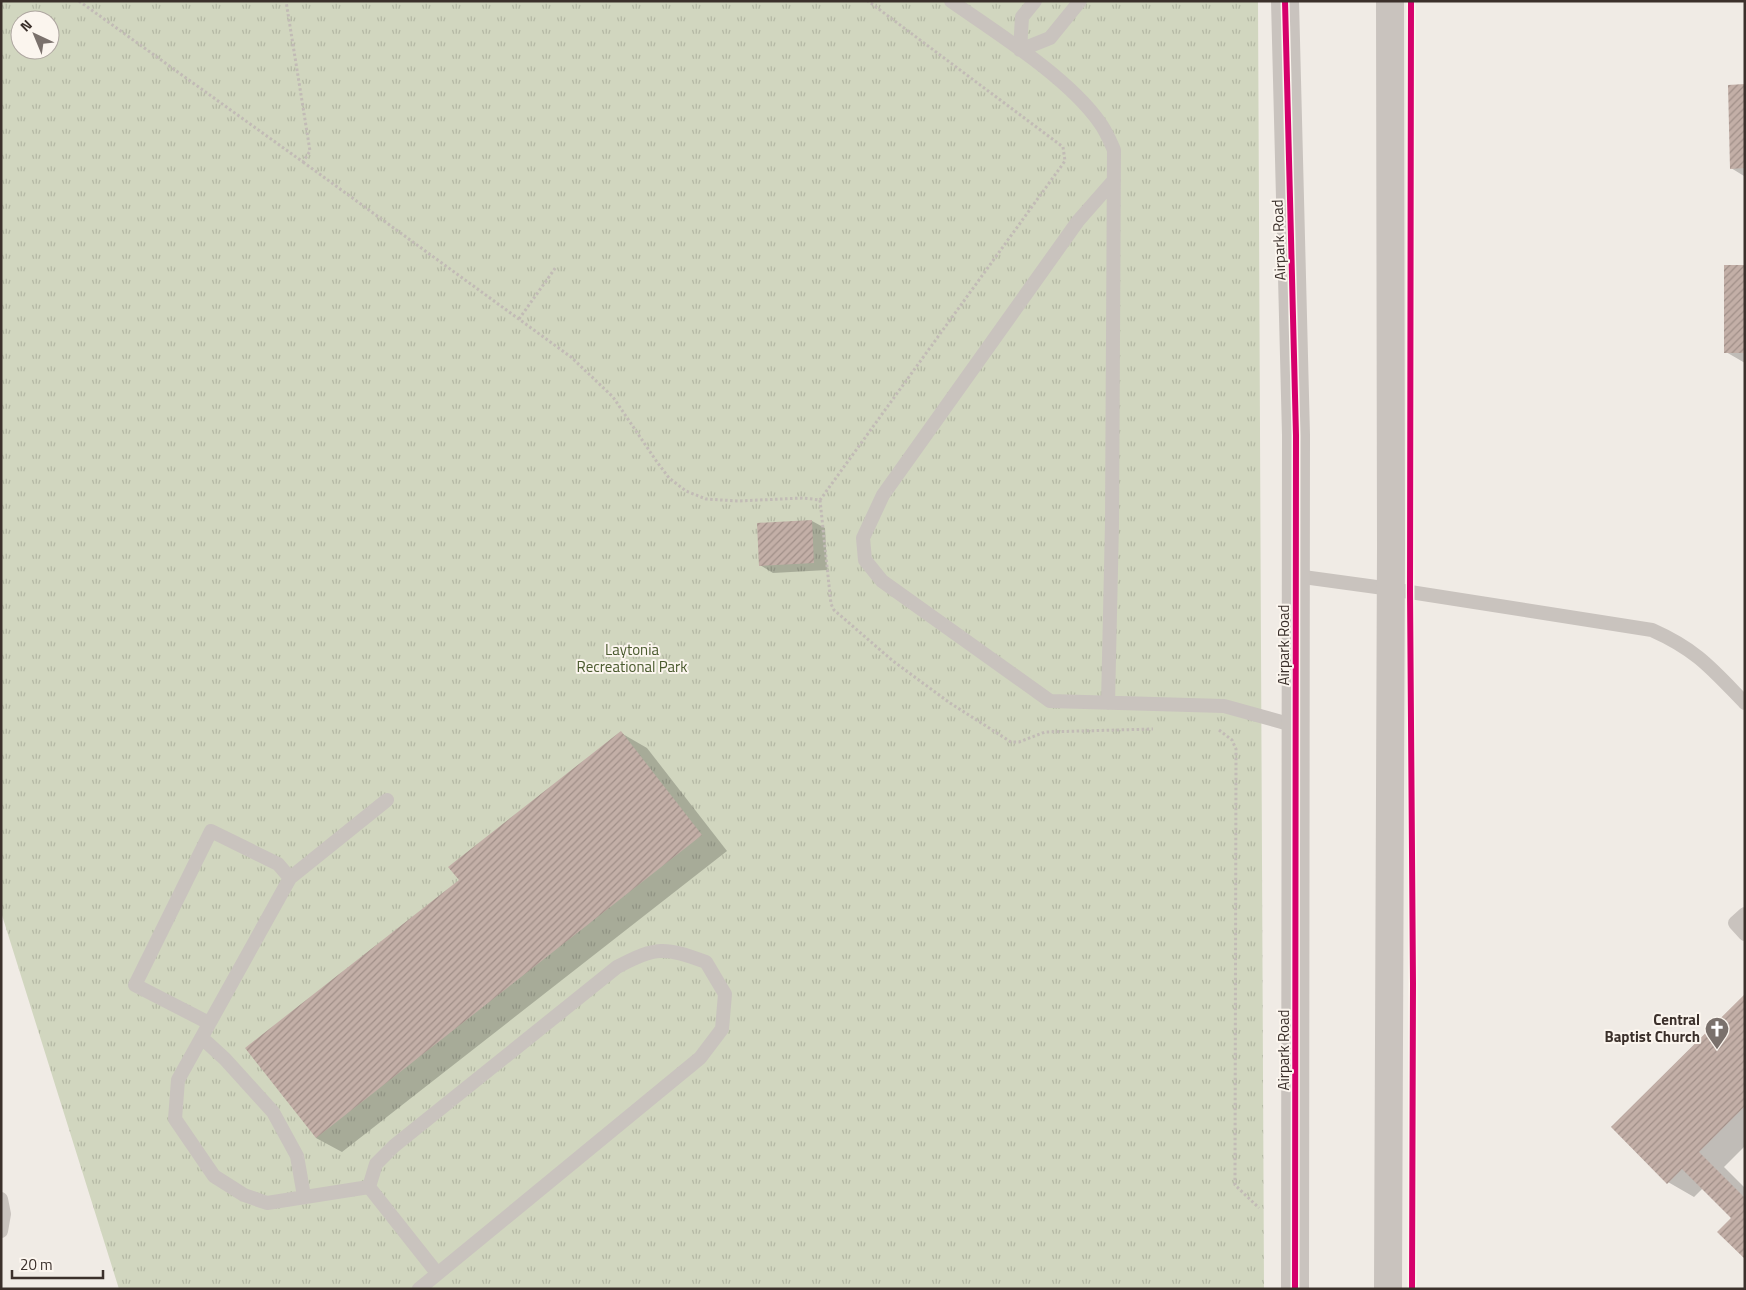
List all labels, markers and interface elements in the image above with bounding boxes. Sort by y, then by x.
north arrow [10,10,60,60]
text: N [15,14,36,36]
street label: Airpark Road [1266,199,1291,281]
street label: Airpark Road [1272,605,1295,686]
park label: Laytonia Recreational Park [577,638,687,678]
place label: Central Baptist Church [1605,1008,1700,1048]
street label: Airpark Road [1272,1010,1295,1091]
church icon: Central Baptist Church [1704,1016,1730,1050]
scale bar [12,1248,104,1280]
text: 20 m [20,1253,53,1276]

